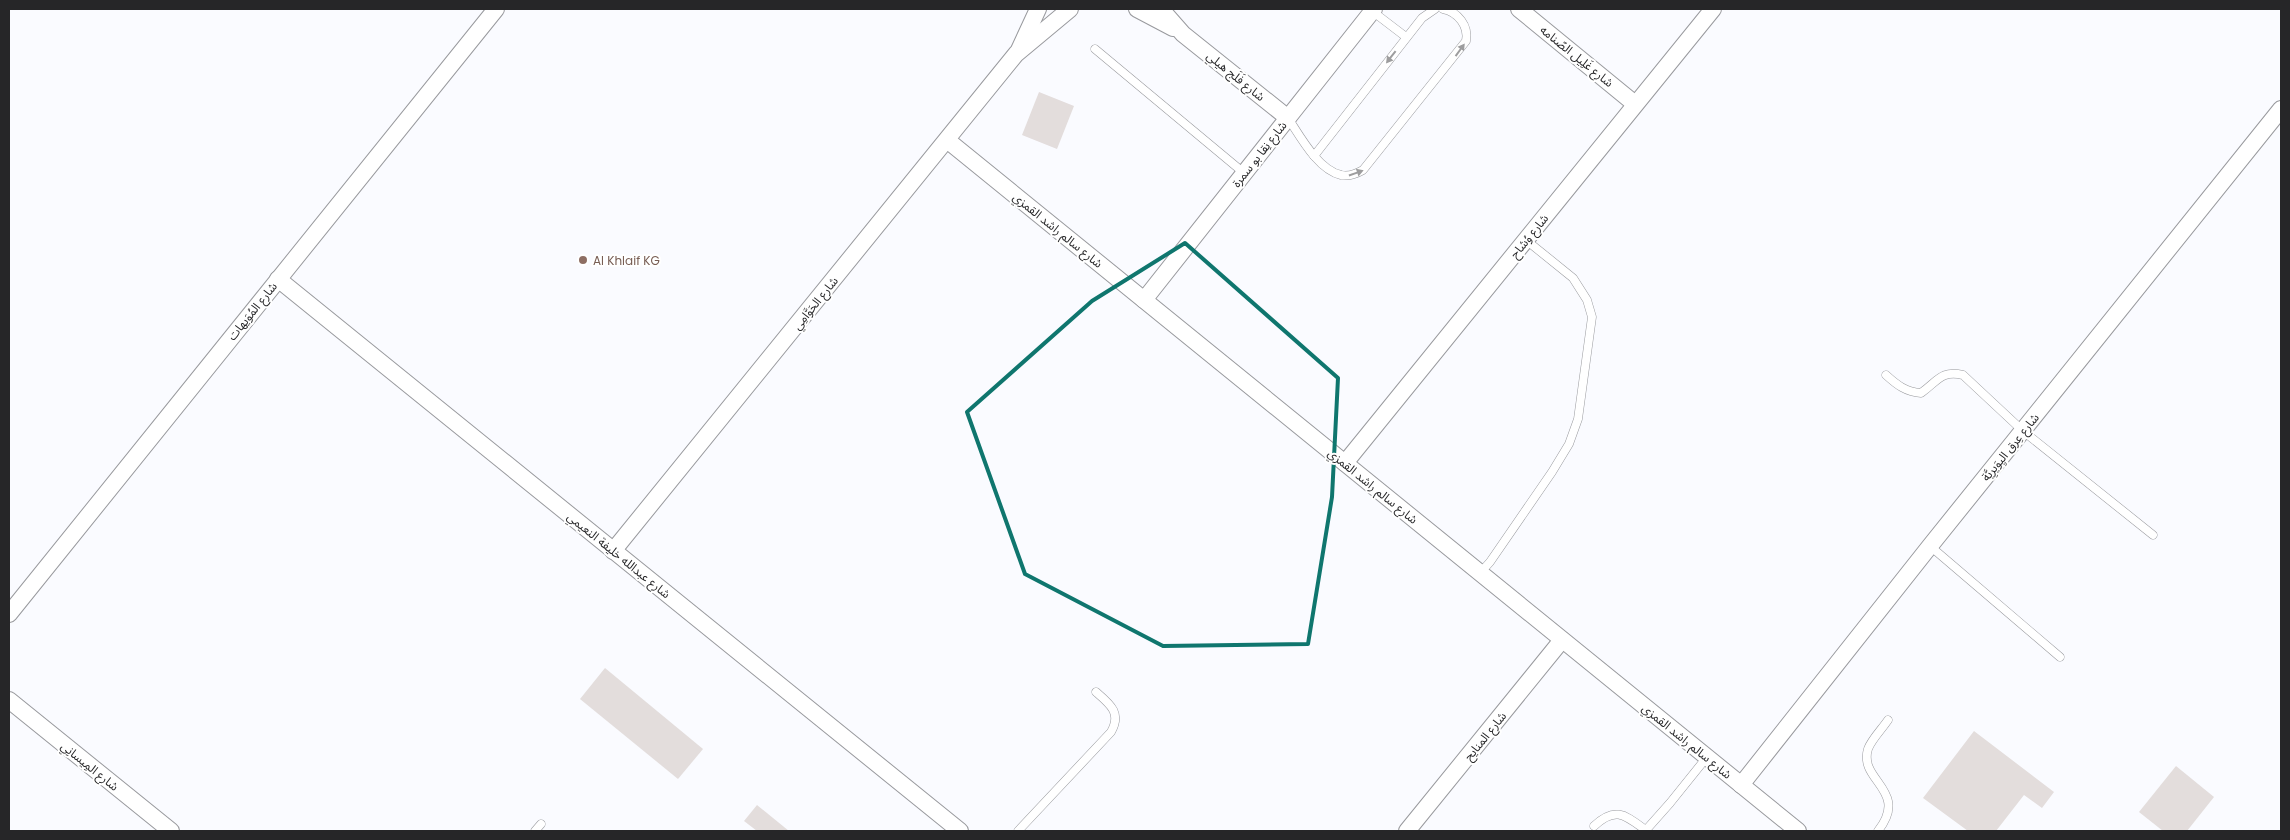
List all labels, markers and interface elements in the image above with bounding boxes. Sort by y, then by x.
street label: شارع غَلِيل الصّنامه [1536,21,1617,92]
one-way arrow [1455,43,1465,57]
street label: شارع فَلَج هيلي [1202,47,1269,106]
one-way arrow [1385,50,1396,63]
street label: شارع نِقا بو سمرة [1228,117,1291,191]
one-way arrow [1349,168,1364,176]
street label: شارع سالم راشد القمزي [1008,188,1107,273]
street label: شارع وُشاح [1506,210,1553,262]
place label: Al Khlaif KG [593,252,660,269]
marker: Al Khlaif KG [577,254,589,266]
street label: شارع الحَوَّامِي [788,273,843,334]
street label: شارع المُوَيهات [223,278,281,344]
street label: شارع عِرق اليِوَيرِيَّة [1977,409,2044,486]
street label: شارع سالم راشد القمزي [1323,444,1422,529]
street label: شارع عبدالله خليفة النعيمي [563,508,674,603]
street label: شارع سالم راشد القمزي [1637,699,1736,784]
street label: شارع المنايح [1460,708,1511,765]
street label: شارع المِيسانِي [56,737,122,796]

